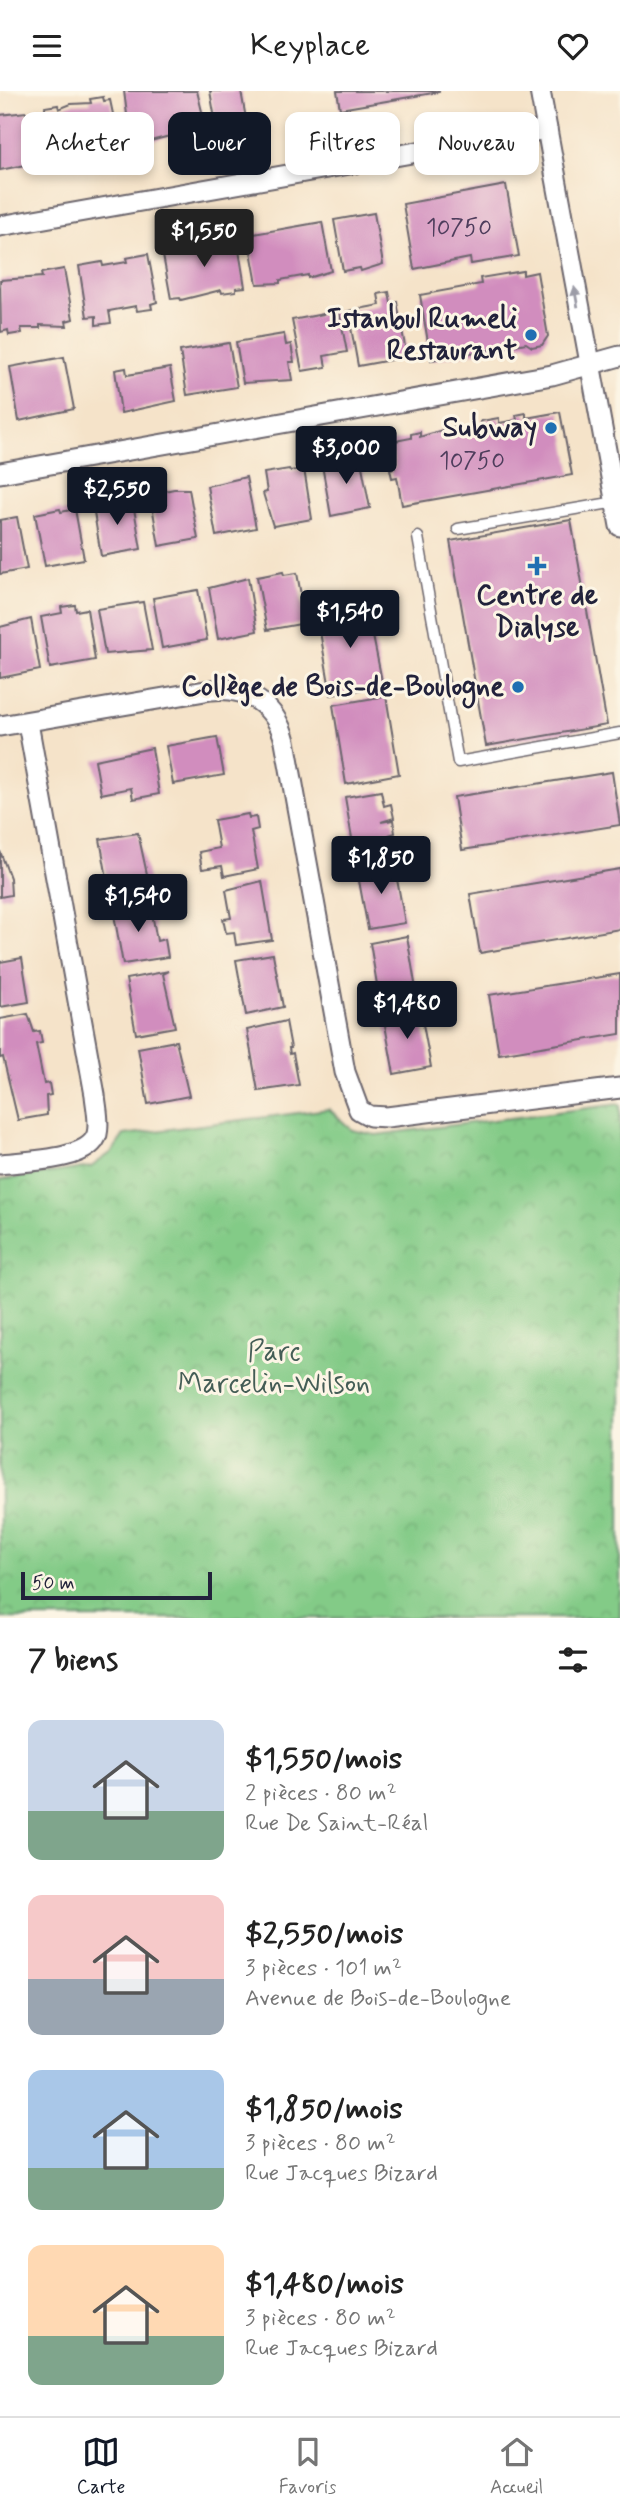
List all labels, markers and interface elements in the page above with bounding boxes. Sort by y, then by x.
text: Keyplace [250,25,370,67]
icon: menu [28,27,66,65]
icon: heart [554,27,592,65]
chip: Acheter [21,112,154,175]
chip: Louer [168,112,271,175]
chip: Filtres [285,112,400,175]
chip: Nouveau [414,112,539,175]
pin: $1,550 [147,209,261,269]
house number: 10750 [426,213,492,244]
text: $1,550 [171,217,237,247]
one-way arrow [570,286,581,308]
place label: Istanbul Rumeli Restaurant [327,301,517,370]
marker: Istanbul Rumeli Restaurant [523,327,539,343]
place label: Subway [443,410,537,447]
marker: Subway [543,420,559,436]
pin: $3,000 [289,427,403,486]
text: $3,000 [312,434,380,464]
house number: 10750 [439,446,505,477]
pin: $2,550 [60,467,174,527]
text: $2,550 [83,475,151,505]
marker: Centre de Dialyse [527,556,547,576]
place label: Centre de Dialyse [476,578,598,647]
pin: $1,540 [293,591,407,650]
text: $1,540 [316,598,384,628]
place label: Collège de Bois-de-Boulogne [181,669,504,709]
marker: Collège de Bois-de-Boulogne [510,679,526,695]
pin: $1,850 [324,837,438,896]
text: $1,850 [347,844,415,874]
pin: $1,540 [81,875,195,934]
text: $1,540 [104,882,172,912]
pin: $1,480 [350,981,464,1041]
text: $1,480 [373,989,441,1019]
park label: Parc Marcelin-Wilson [178,1334,370,1403]
scale bar [21,1569,212,1601]
text: 50 m [32,1571,75,1596]
text: 7 biens [28,1641,118,1680]
icon: filters [554,1641,592,1679]
text: $1,550/mois [245,1740,402,1779]
icon: home [84,1748,168,1832]
text: 2 pièces · 80 m² [245,1779,397,1809]
text: Rue De Saint-Réal [245,1809,428,1839]
text: $2,550/mois [245,1915,403,1954]
icon: home [84,1923,168,2007]
text: 3 pièces · 101 m² [245,1954,402,1984]
text: Avenue de Bois-de-Boulogne [245,1984,511,2014]
text: $1,850/mois [245,2090,403,2129]
icon: home [84,2098,168,2182]
text: 3 pièces · 80 m² [245,2129,396,2159]
text: Rue Jacques Bizard [245,2159,438,2189]
text: $1,480/mois [245,2265,404,2304]
icon: home [84,2273,168,2357]
text: 3 pièces · 80 m² [245,2304,396,2334]
text: Rue Jacques Bizard [245,2334,438,2364]
tab: Carte [77,2433,125,2500]
tab: Favoris [279,2433,336,2500]
tab: Accueil [490,2433,543,2500]

